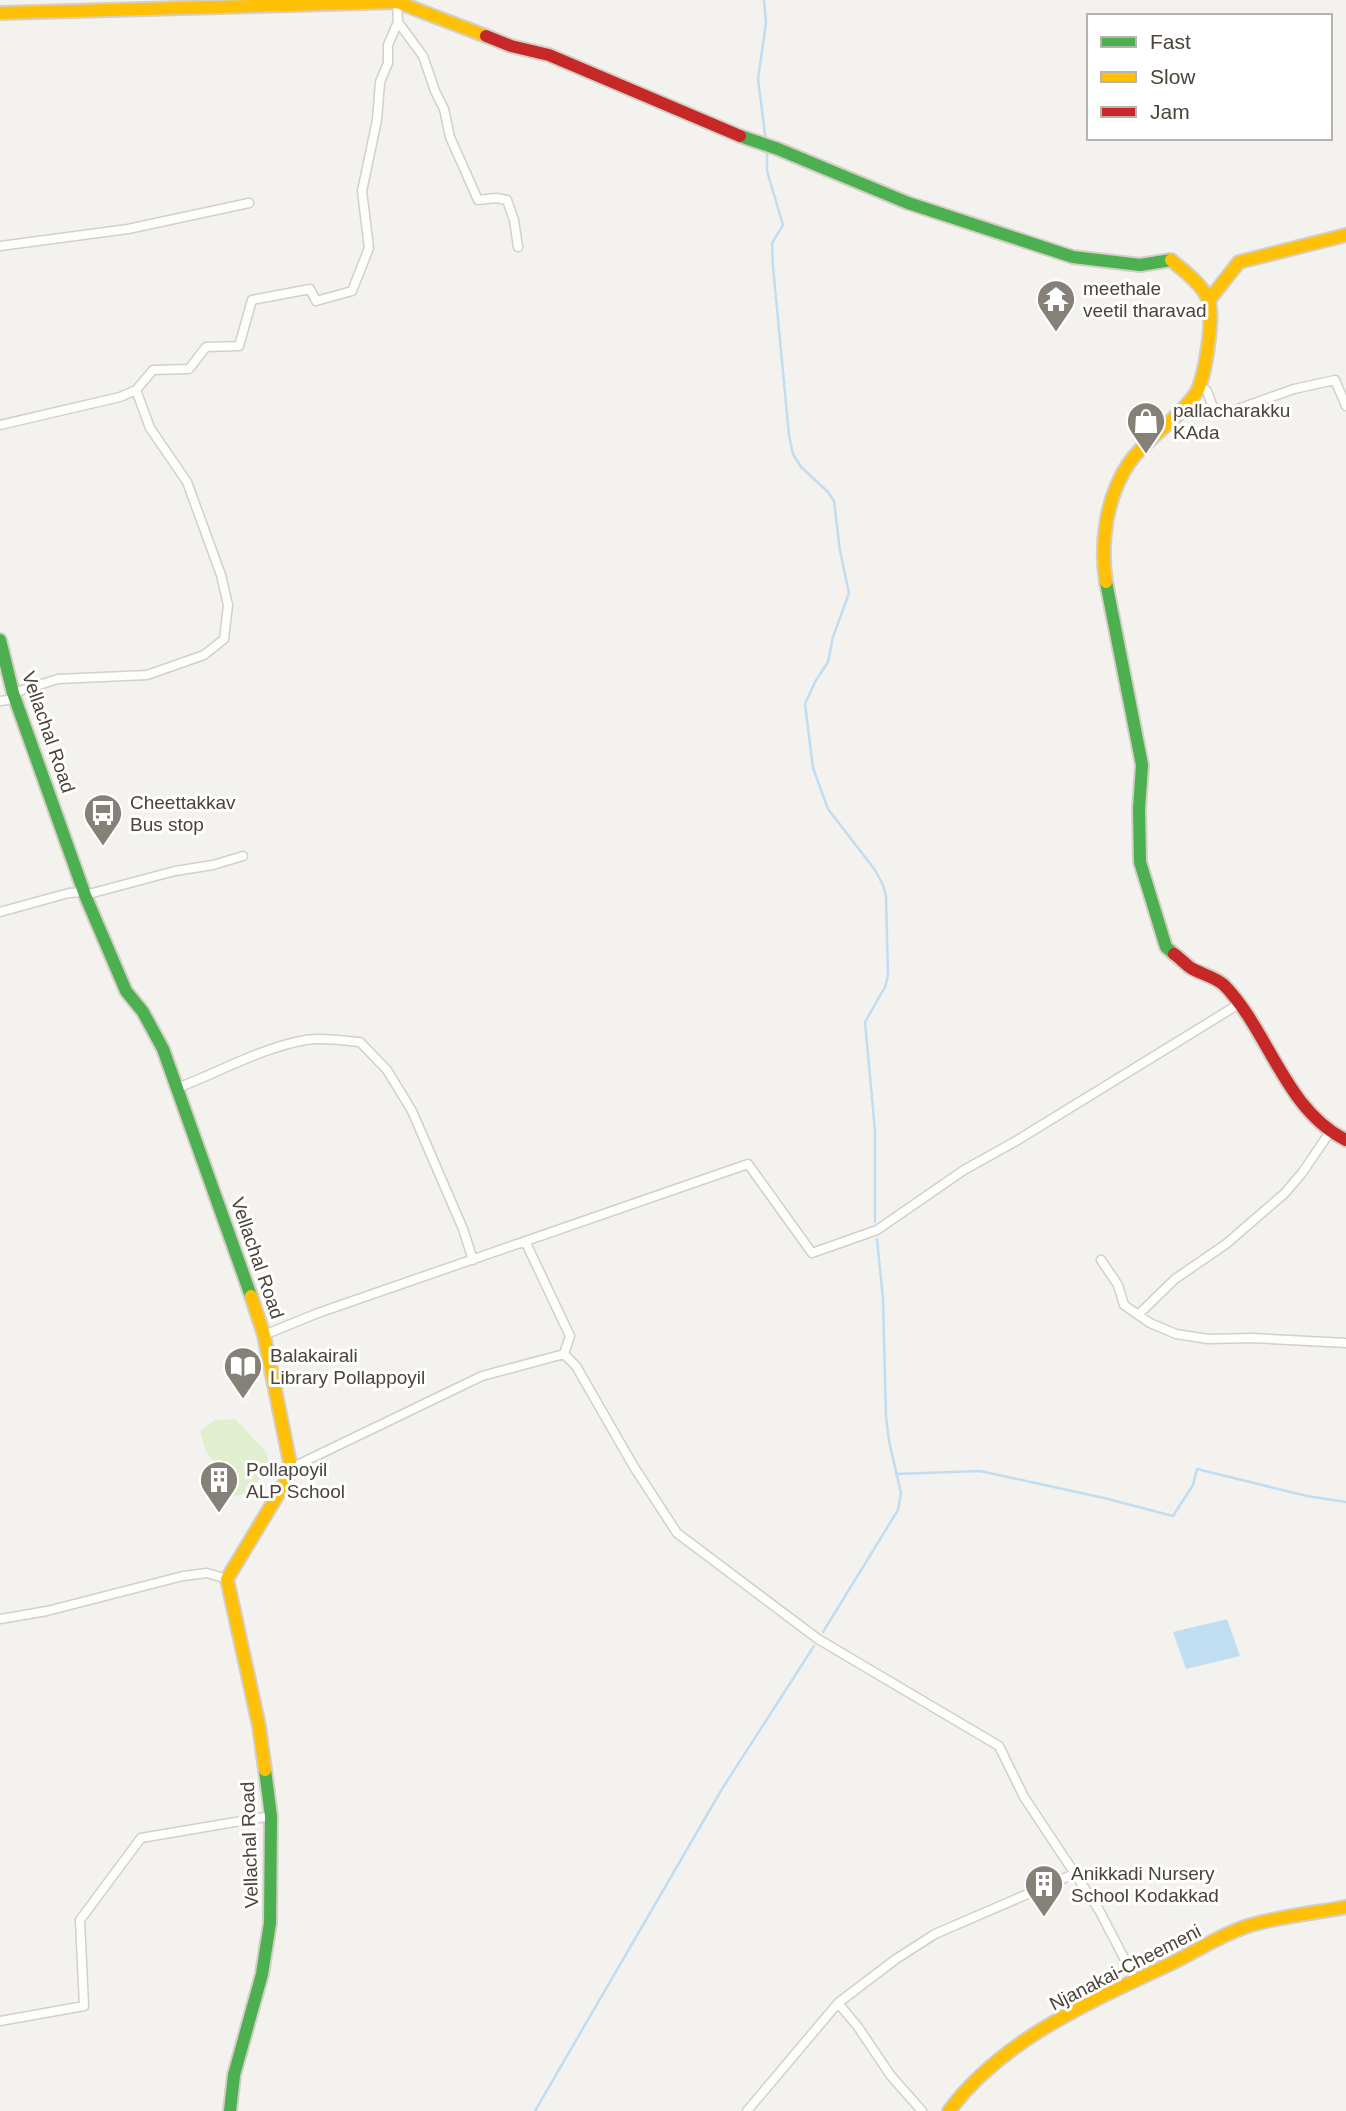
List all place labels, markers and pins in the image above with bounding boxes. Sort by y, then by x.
temple icon: meethale veetil tharavad [1035,278,1077,333]
place label: meethale veetil tharavad [1083,278,1207,321]
shop icon: pallacharakku KAda [1125,400,1167,455]
place label: pallacharakku KAda [1173,400,1290,443]
bus stop icon: Cheettakkav Bus stop [82,792,124,847]
place label: Cheettakkav Bus stop [130,792,236,835]
library icon: Balakairali Library Pollappoyil [222,1345,264,1400]
place label: Balakairali Library Pollappoyil [270,1345,425,1388]
building icon: Pollapoyil ALP School [198,1459,240,1514]
place label: Pollapoyil ALP School [246,1459,345,1502]
building icon: Anikkadi Nursery School Kodakkad [1023,1863,1065,1918]
place label: Anikkadi Nursery School Kodakkad [1071,1863,1219,1906]

